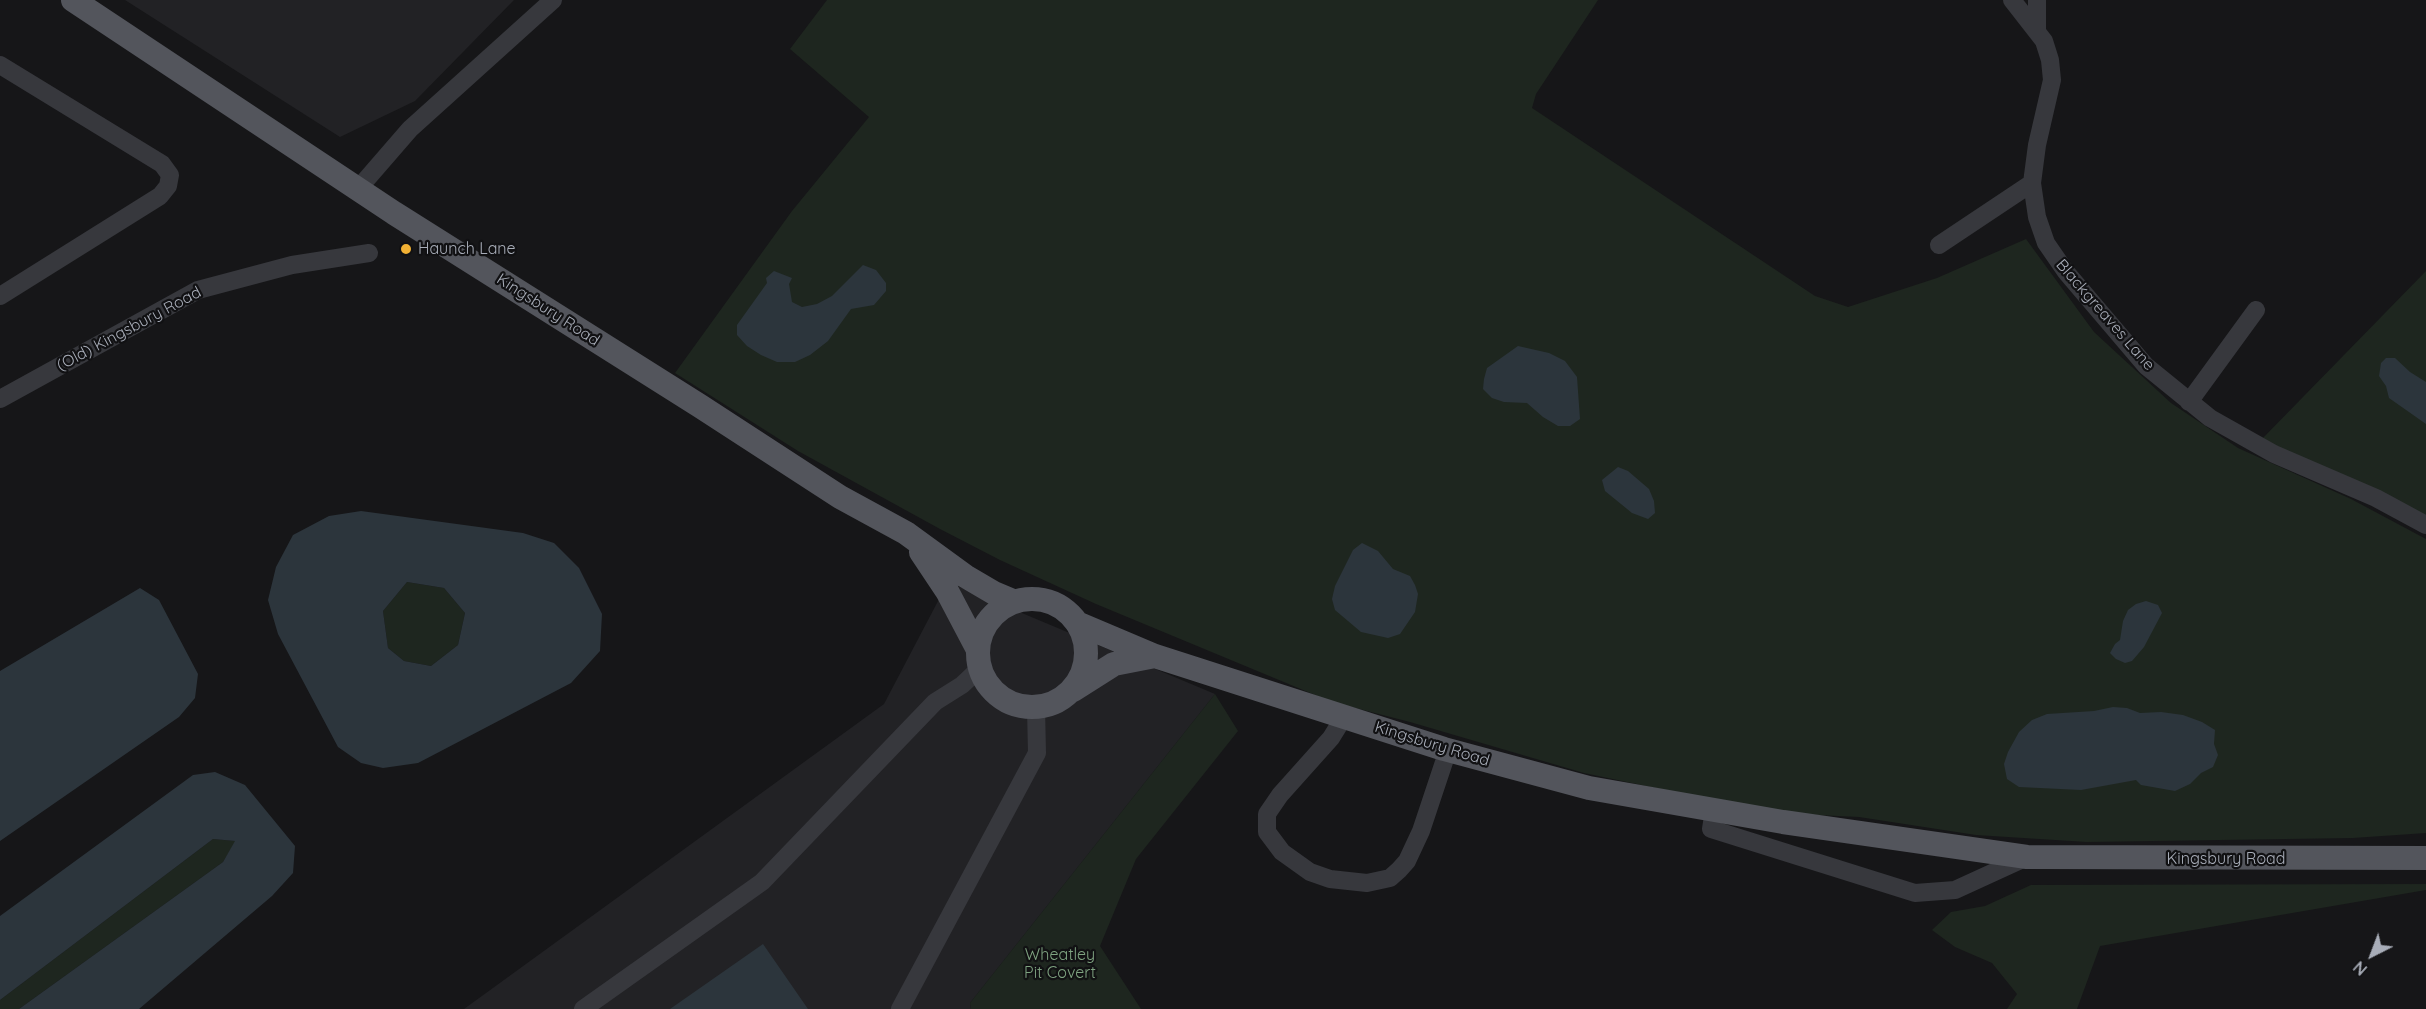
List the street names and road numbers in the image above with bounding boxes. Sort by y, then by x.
street label: Blackgreaves Lane [2052,256,2158,374]
street label: Kingsbury Road [493,270,603,350]
street label: (Old) Kingsbury Road [54,283,204,375]
street label: Kingsbury Road [1372,717,1492,771]
street label: Kingsbury Road [2167,849,2285,869]

